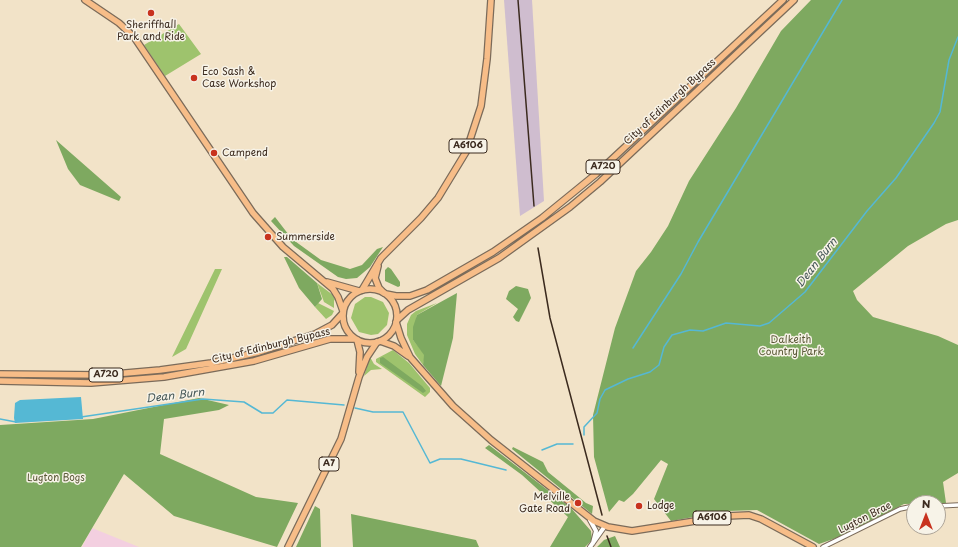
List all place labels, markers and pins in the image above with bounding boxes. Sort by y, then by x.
marker: Sheriffhall Park and Ride [146,8,156,18]
place label: Sheriffhall Park and Ride [117,19,185,42]
place label: Eco Sash & Case Workshop [202,66,276,90]
marker: Eco Sash & Case Workshop [189,73,199,83]
place label: Campend [222,147,268,159]
marker: Campend [209,148,219,158]
place label: Summerside [276,231,335,243]
marker: Summerside [263,232,273,242]
place label: Melville Gate Road [519,491,570,514]
marker: Melville Gate Road [573,498,583,508]
place label: Lodge [647,500,674,512]
marker: Lodge [634,501,644,511]

